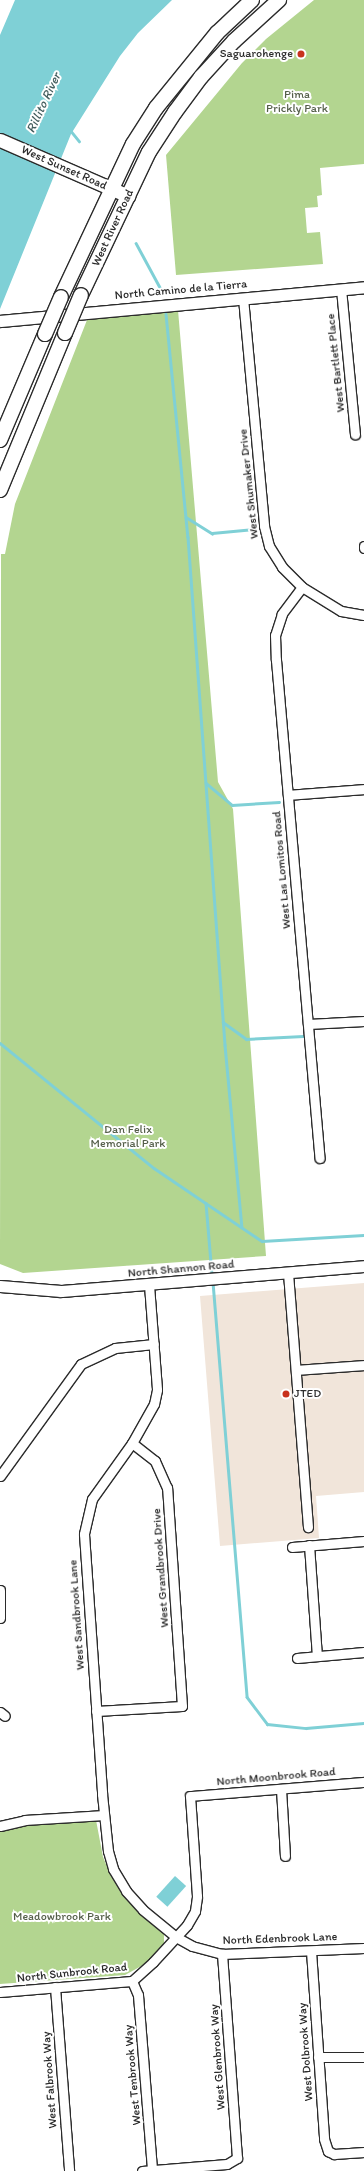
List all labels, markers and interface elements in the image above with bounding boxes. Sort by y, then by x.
place label: Saguarohenge [220,47,293,61]
marker: Saguarohenge [296,49,306,59]
water label: Rillito River [23,70,65,136]
park label: Pima Prickly Park [266,88,328,116]
street label: West Sunset Road [19,143,109,193]
street label: West River Road [89,187,137,269]
street label: North Camino de la Tierra [114,277,248,303]
street label: West Bartlett Place [324,313,348,413]
street label: West Shumaker Drive [236,429,262,539]
street label: West Las Lomitos Road [270,810,294,930]
park label: Dan Felix Memorial Park [91,1123,165,1151]
street label: North Shannon Road [127,1257,235,1281]
place label: JTED [294,1387,321,1401]
marker: JTED [281,1389,291,1399]
street label: West Grandbrook Drive [150,1508,172,1628]
street label: West Sandbrook Lane [66,1559,88,1671]
street label: North Moonbrook Road [216,1765,336,1789]
park label: Meadowbrook Park [13,1910,111,1924]
street label: North Edenbrook Lane [222,1930,338,1948]
street label: North Sunbrook Road [16,1960,128,1986]
street label: West Dolbrook Way [295,2002,317,2102]
street label: West Glenbrook Way [207,2004,229,2110]
street label: West Tenbrook Way [121,2025,145,2125]
street label: West Falbrook Way [39,2031,61,2129]

